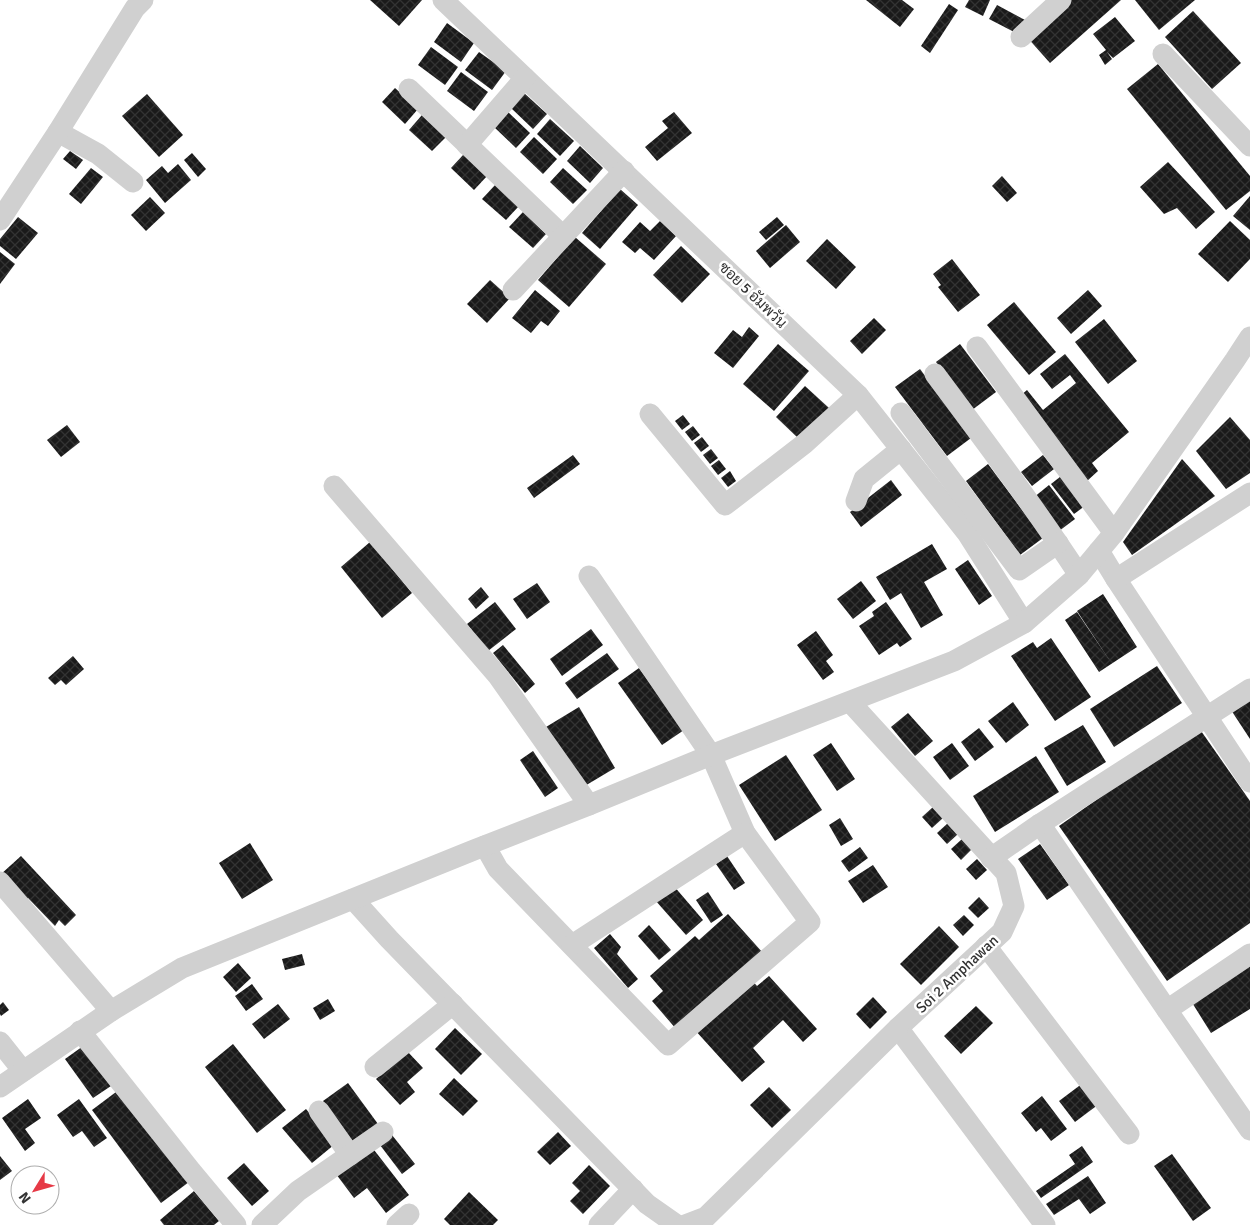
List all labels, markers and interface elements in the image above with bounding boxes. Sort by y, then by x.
street label: ซอย 5 อัมพวัน [715,258,791,332]
street label: Soi 2 Amphawan [912,931,1002,1017]
north arrow [10,1165,60,1215]
text: N [15,1189,35,1207]

